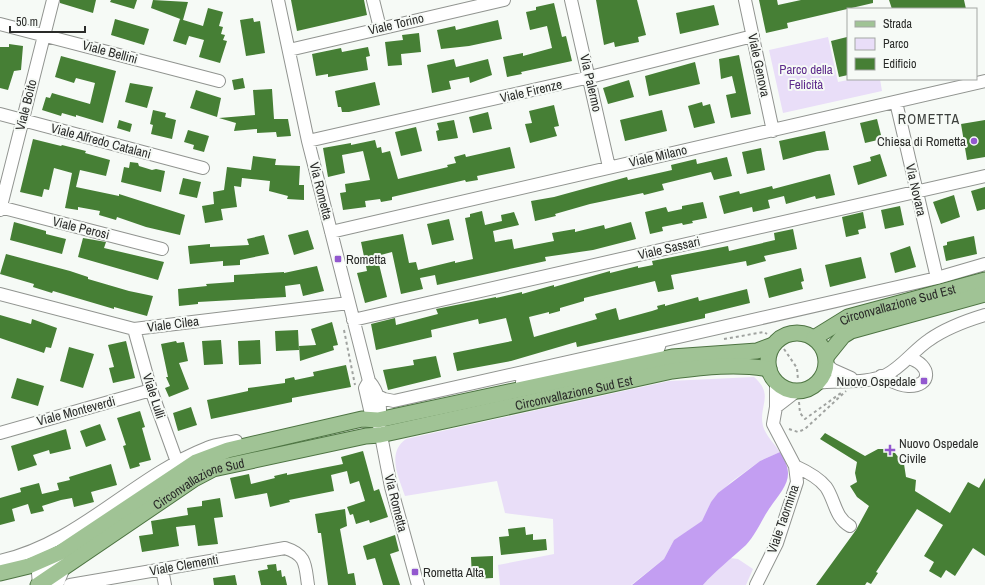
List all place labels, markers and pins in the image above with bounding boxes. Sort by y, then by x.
place label: Chiesa di Rometta [877,133,966,150]
marker: Chiesa di Rometta [969,136,979,146]
place label: Rometta [346,251,386,268]
marker: Rometta [333,254,343,264]
place label: Nuovo Ospedale [837,373,916,390]
marker: Nuovo Ospedale [919,376,929,386]
place label: Nuovo Ospedale Civile [899,435,978,467]
marker: Nuovo Ospedale Civile [884,444,896,456]
place label: Rometta Alta [423,564,484,581]
marker: Rometta Alta [410,567,420,577]

